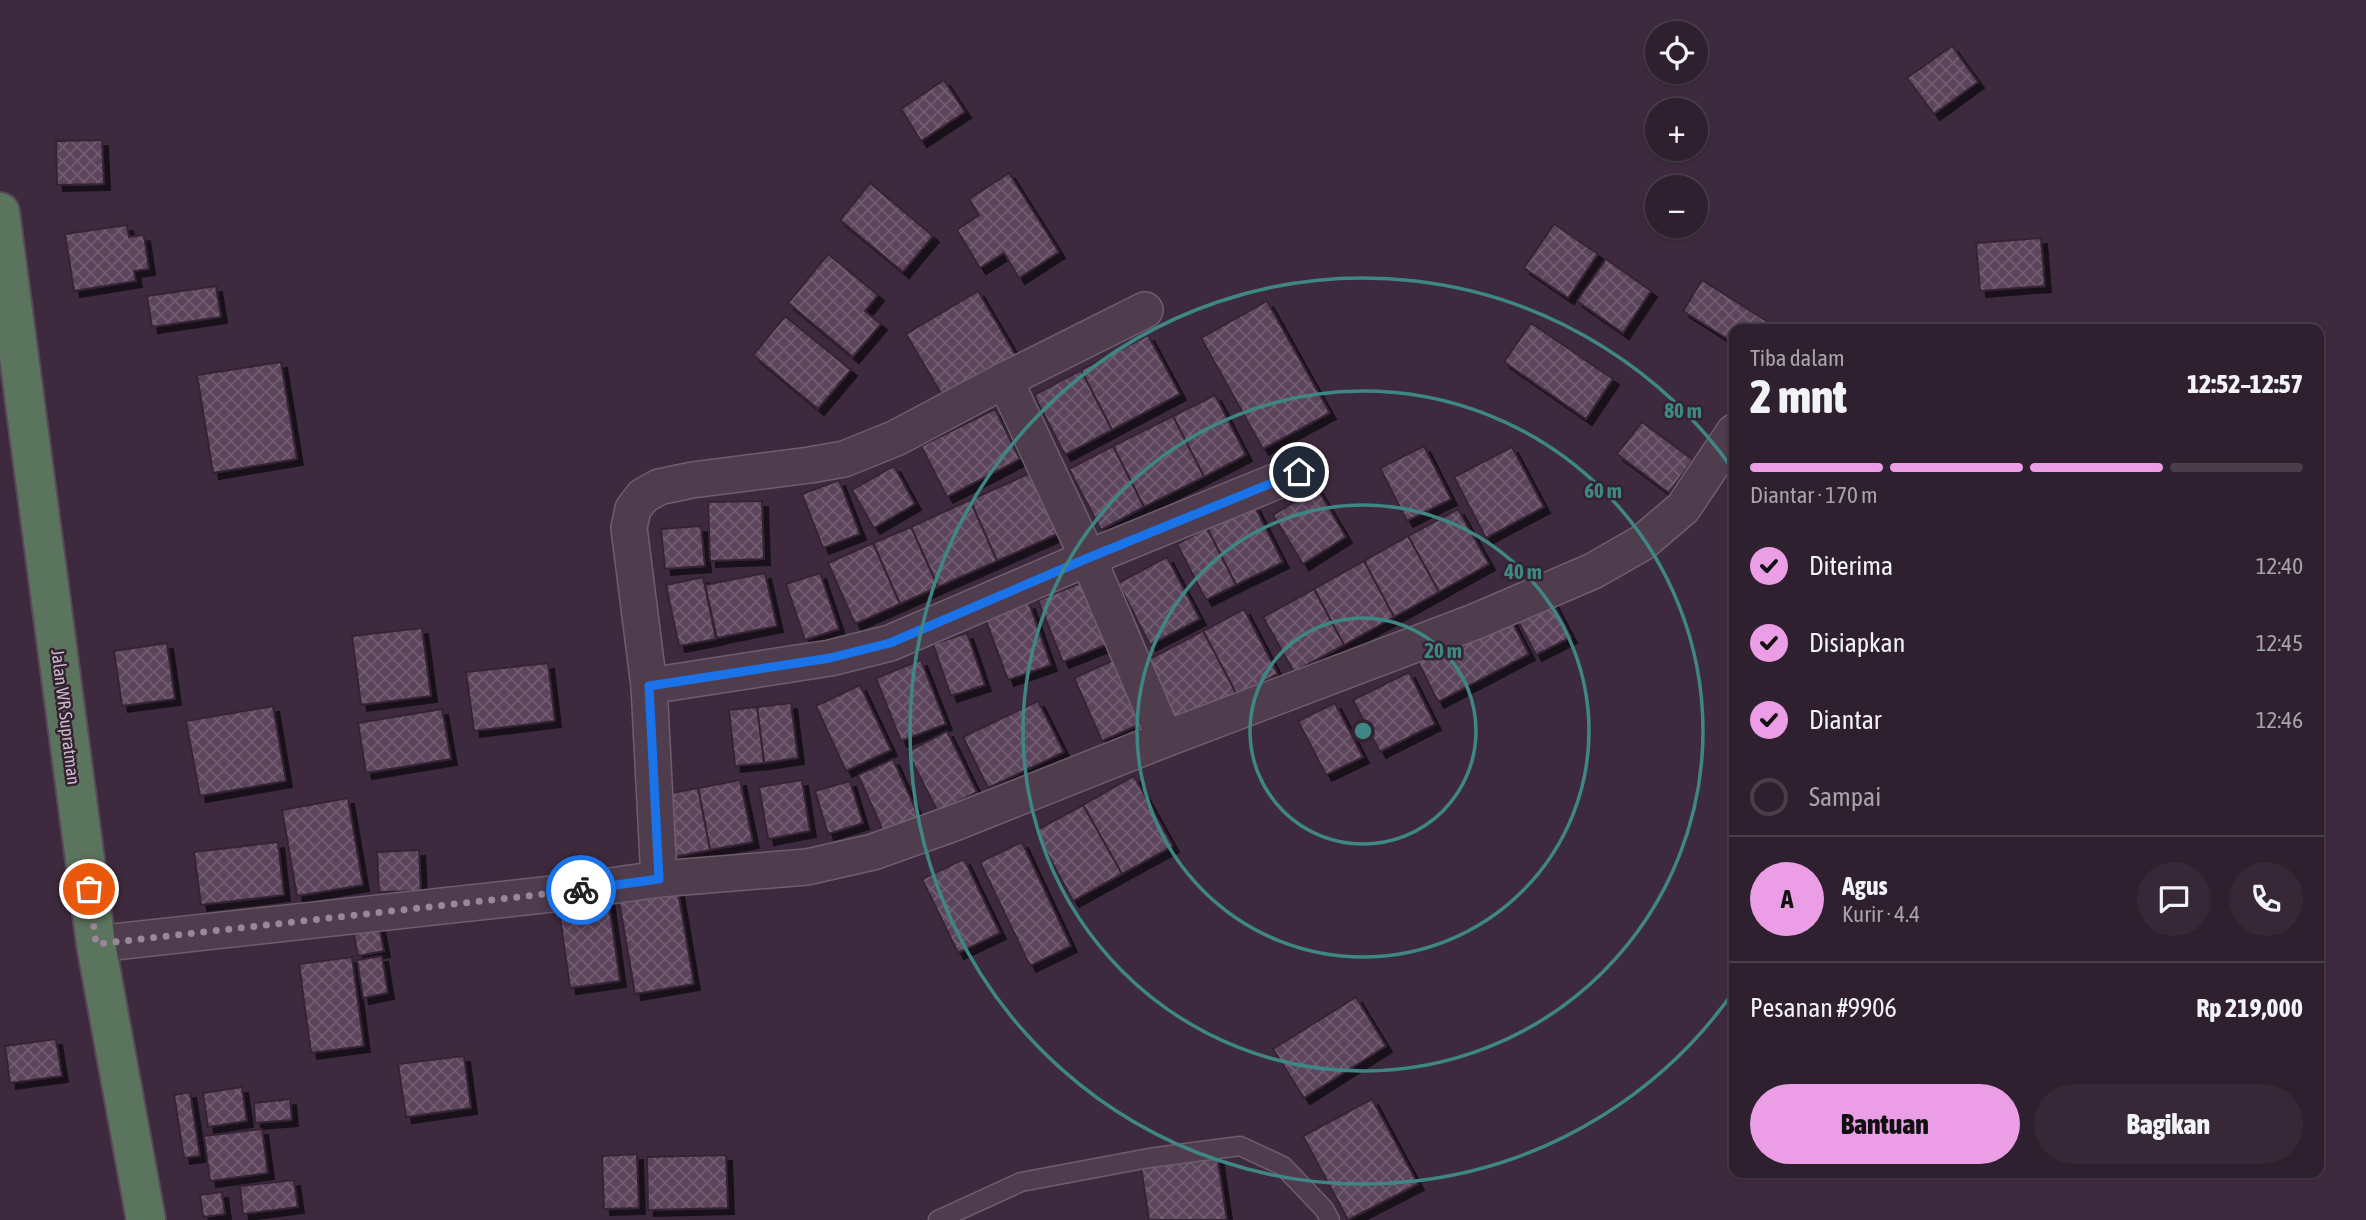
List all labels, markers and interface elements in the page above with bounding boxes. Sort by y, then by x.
map controls [1645,21,1708,238]
button: locate [1645,21,1708,84]
button: + [1645,98,1708,161]
button: − [1645,175,1708,238]
text: Tiba dalam [1750,345,1845,371]
text: 12:52–12:57 [2187,369,2303,399]
text: 2 mnt [1750,370,1847,423]
text: 80 m [1664,398,1702,422]
pin [1269,442,1329,502]
icon: home [1280,453,1318,491]
text: 60 m [1584,478,1622,502]
text: Diantar · 170 m [1750,482,1878,508]
icon: check [1750,547,1788,585]
text: Diterima [1809,551,1893,581]
text: 12:40 [2256,553,2303,579]
text: 40 m [1503,559,1542,583]
icon: check [1750,624,1788,662]
text: Disiapkan [1809,628,1905,658]
text: 12:45 [2256,630,2303,656]
text: 20 m [1424,638,1462,662]
street label: Jalan WR Supratman [47,648,85,786]
icon: check [1750,701,1788,739]
text: Diantar [1809,705,1882,735]
text: 12:46 [2256,707,2303,733]
centre of rings [1351,719,1375,743]
text: Sampai [1809,782,1881,812]
courier [546,855,616,925]
pin [59,859,119,919]
button: chat [2137,862,2211,936]
button: phone [2229,862,2303,936]
icon: bag [70,870,108,908]
icon: bike [562,871,600,909]
text: Agus [1842,871,1888,901]
text: A [1781,884,1793,914]
text: Kurir · 4.4 [1842,901,1920,927]
text: Pesanan #9906 [1750,993,1897,1023]
text: Rp 219,000 [2196,993,2303,1023]
button: Bantuan [1750,1084,2020,1164]
button: Bagikan [2034,1084,2303,1164]

